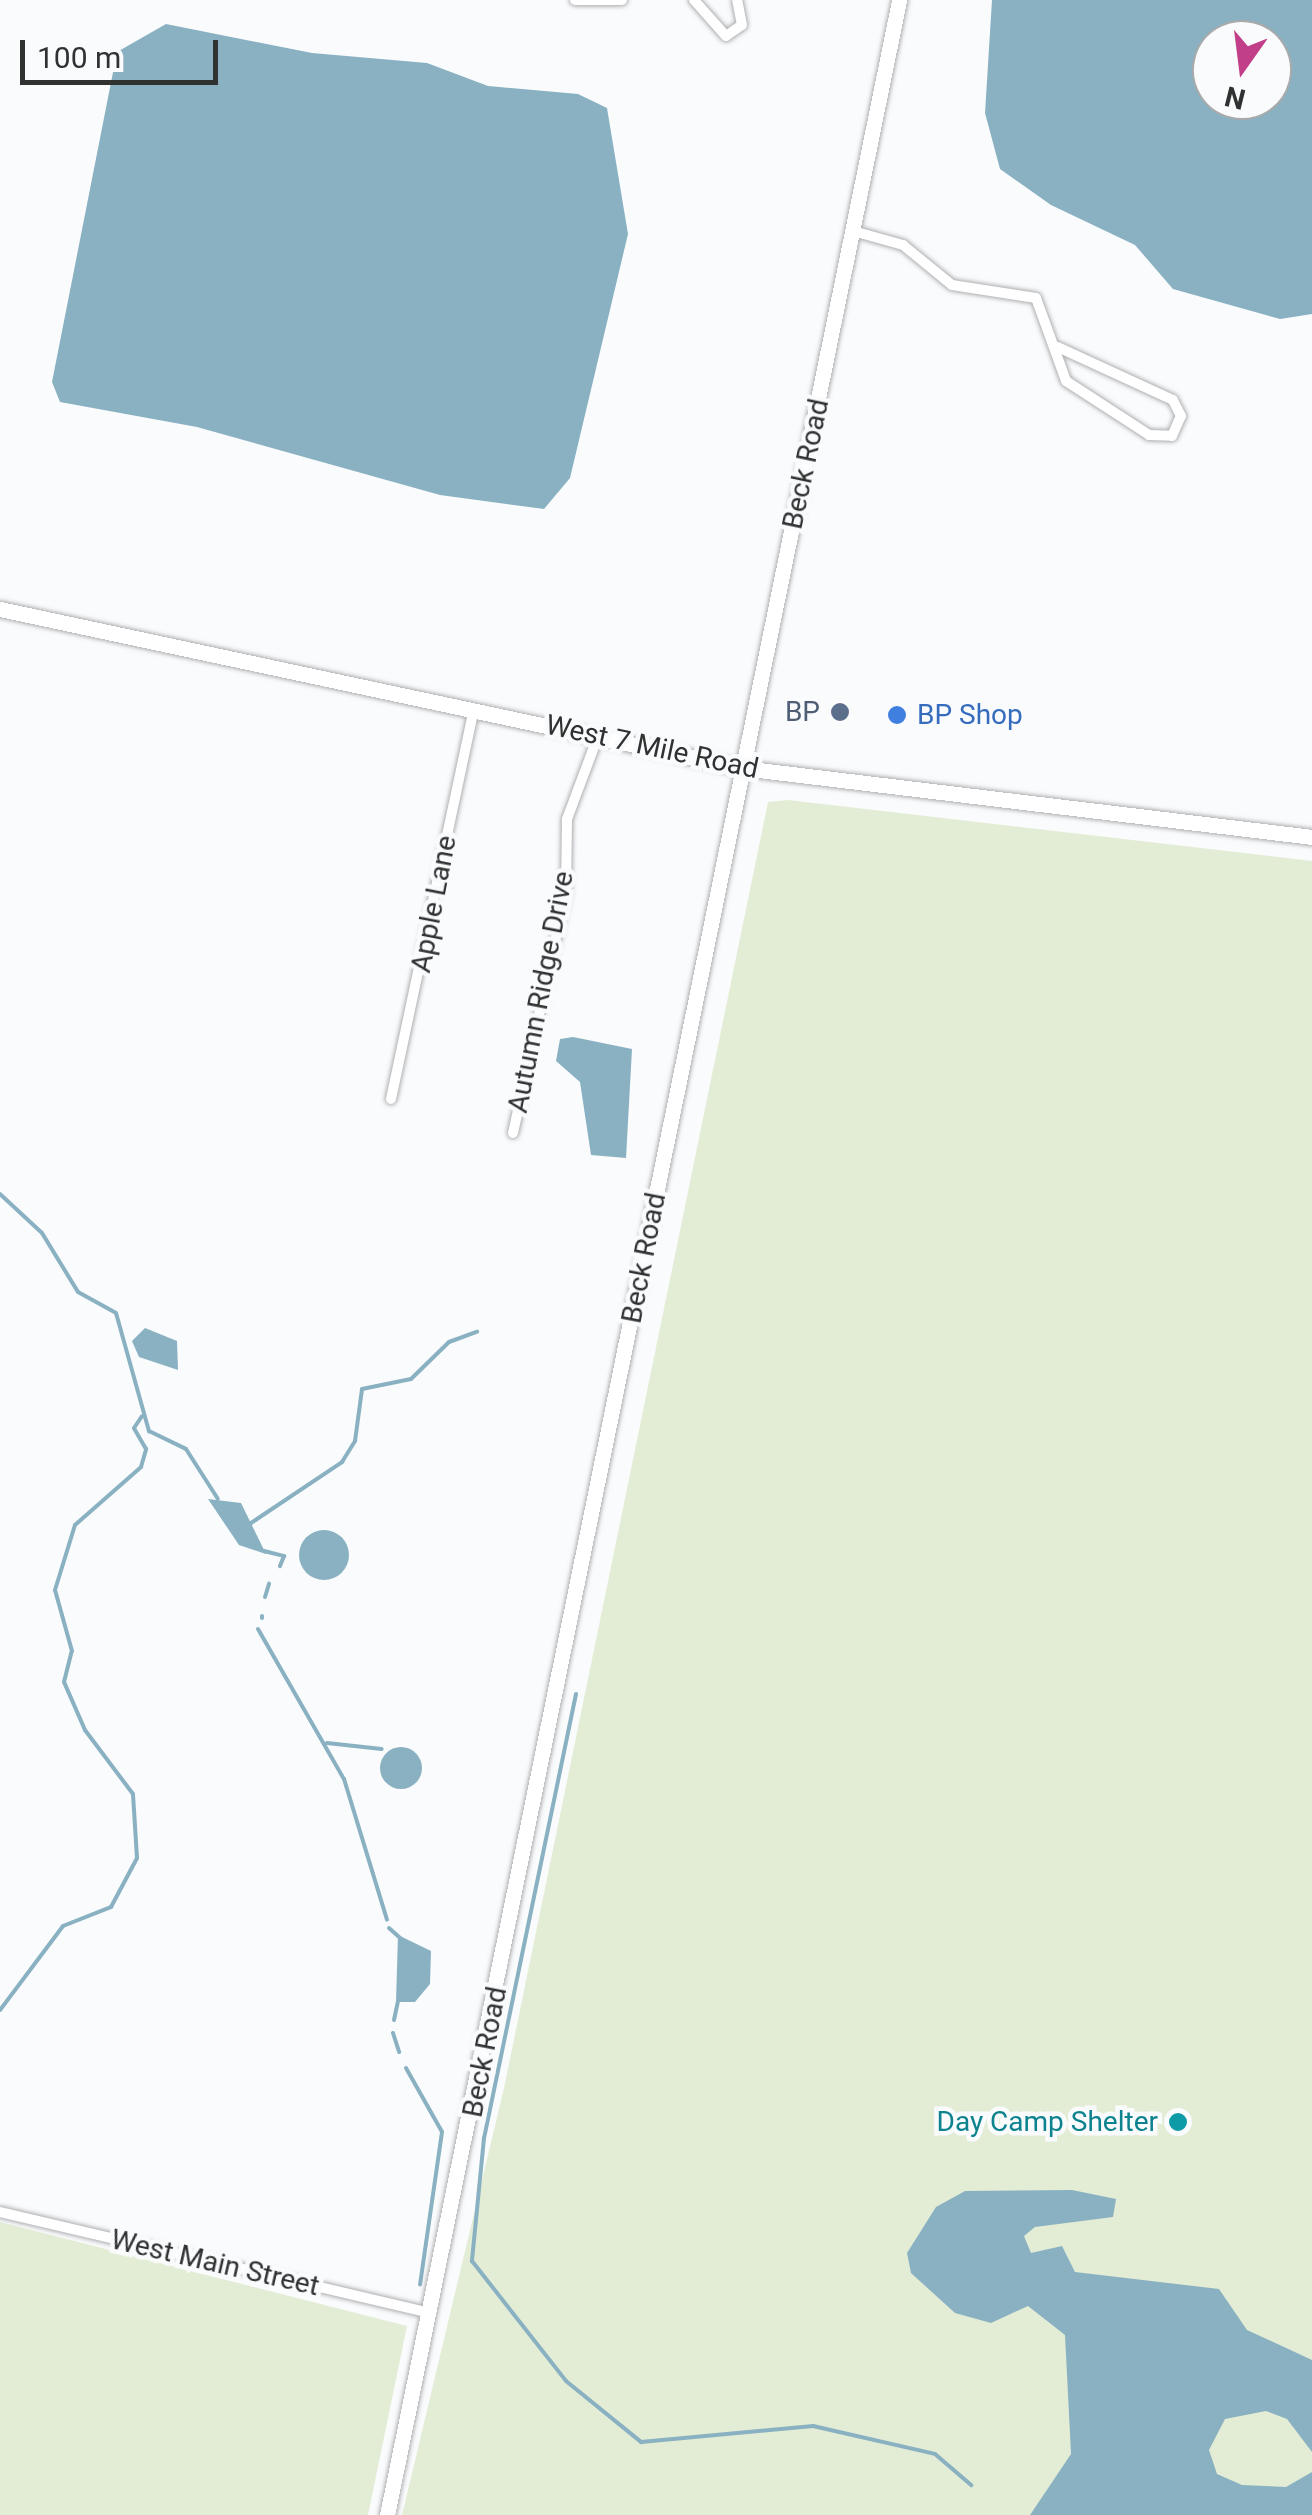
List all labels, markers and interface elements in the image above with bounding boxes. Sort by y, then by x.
scale bar [25,20,222,82]
north arrow [1192,20,1292,120]
text: 100 m [37,40,121,75]
text: N [1222,79,1249,116]
street label: Beck Road [776,396,836,532]
place label: BP [785,695,820,729]
place label: BP Shop [917,698,1023,732]
marker: BP [829,701,851,723]
marker: BP Shop [886,704,908,726]
street label: West 7 Mile Road [543,708,761,786]
street label: Apple Lane [404,833,464,975]
street label: Autumn Ridge Drive [501,868,581,1116]
street label: Beck Road [615,1190,673,1326]
street label: Beck Road [456,1984,514,2120]
place label: Day Camp Shelter [937,2105,1158,2139]
marker: Day Camp Shelter [1167,2111,1189,2133]
street label: West Main Street [108,2223,322,2303]

